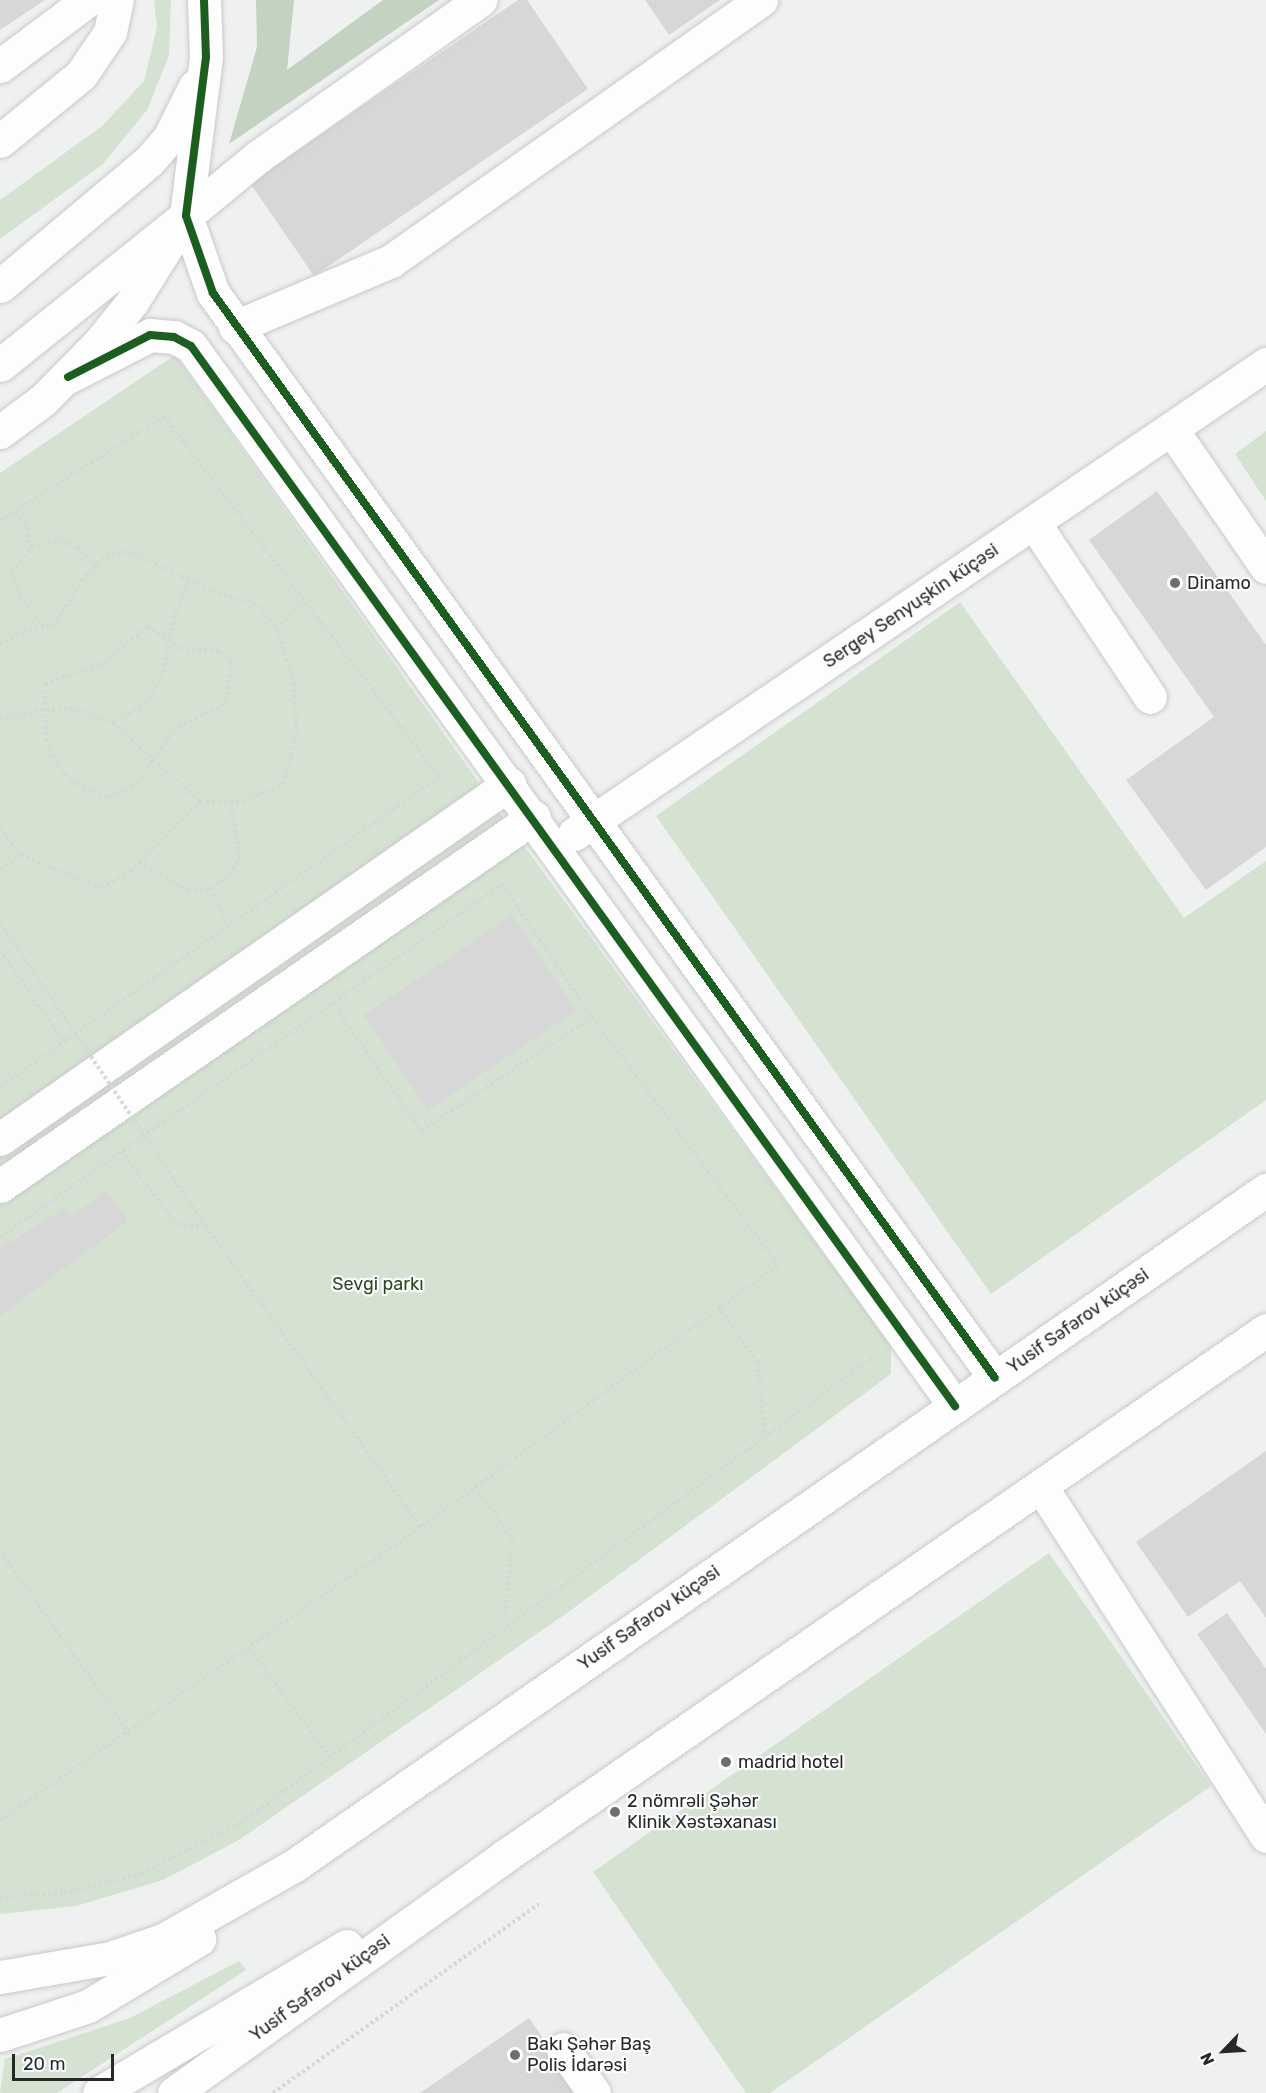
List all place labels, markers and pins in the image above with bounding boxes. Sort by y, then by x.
place label: Dinamo [1187,572,1251,594]
marker: Dinamo [1168,576,1182,590]
place label: madrid hotel [738,1751,844,1773]
marker: madrid hotel [719,1755,733,1769]
place label: 2 nömrəli Şəhər Klinik Xəstəxanası [627,1791,777,1834]
marker: 2 nömrəli Şəhər Klinik Xəstəxanası [608,1805,622,1819]
place label: Bakı Şəhər Baş Polis İdarəsi [527,2034,652,2076]
marker: Bakı Şəhər Baş Polis İdarəsi [508,2048,522,2062]

